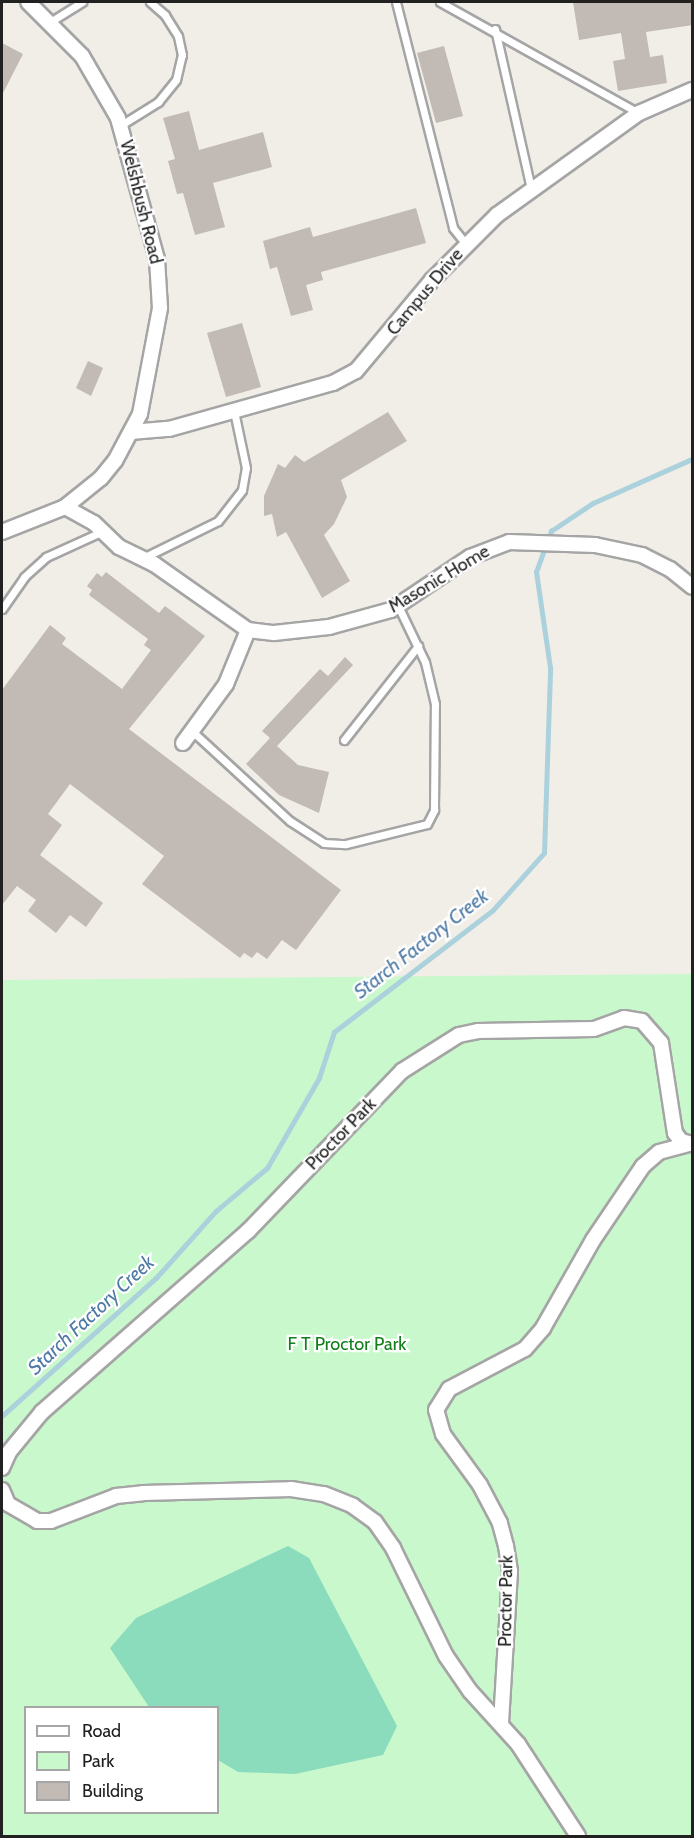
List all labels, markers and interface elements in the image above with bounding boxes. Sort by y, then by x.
street label: Welshbush Road [115,138,167,266]
street label: Campus Drive [382,244,468,340]
street label: Masonic Home [385,540,493,618]
water label: Starch Factory Creek [349,884,493,1004]
street label: Proctor Park [301,1093,381,1175]
water label: Starch Factory Creek [23,1250,159,1380]
park label: F T Proctor Park [288,1333,406,1355]
street label: Proctor Park [494,1555,518,1647]
legend [24,1706,219,1814]
text: Road [82,1720,121,1742]
text: Park [82,1750,114,1772]
text: Building [82,1780,143,1802]

